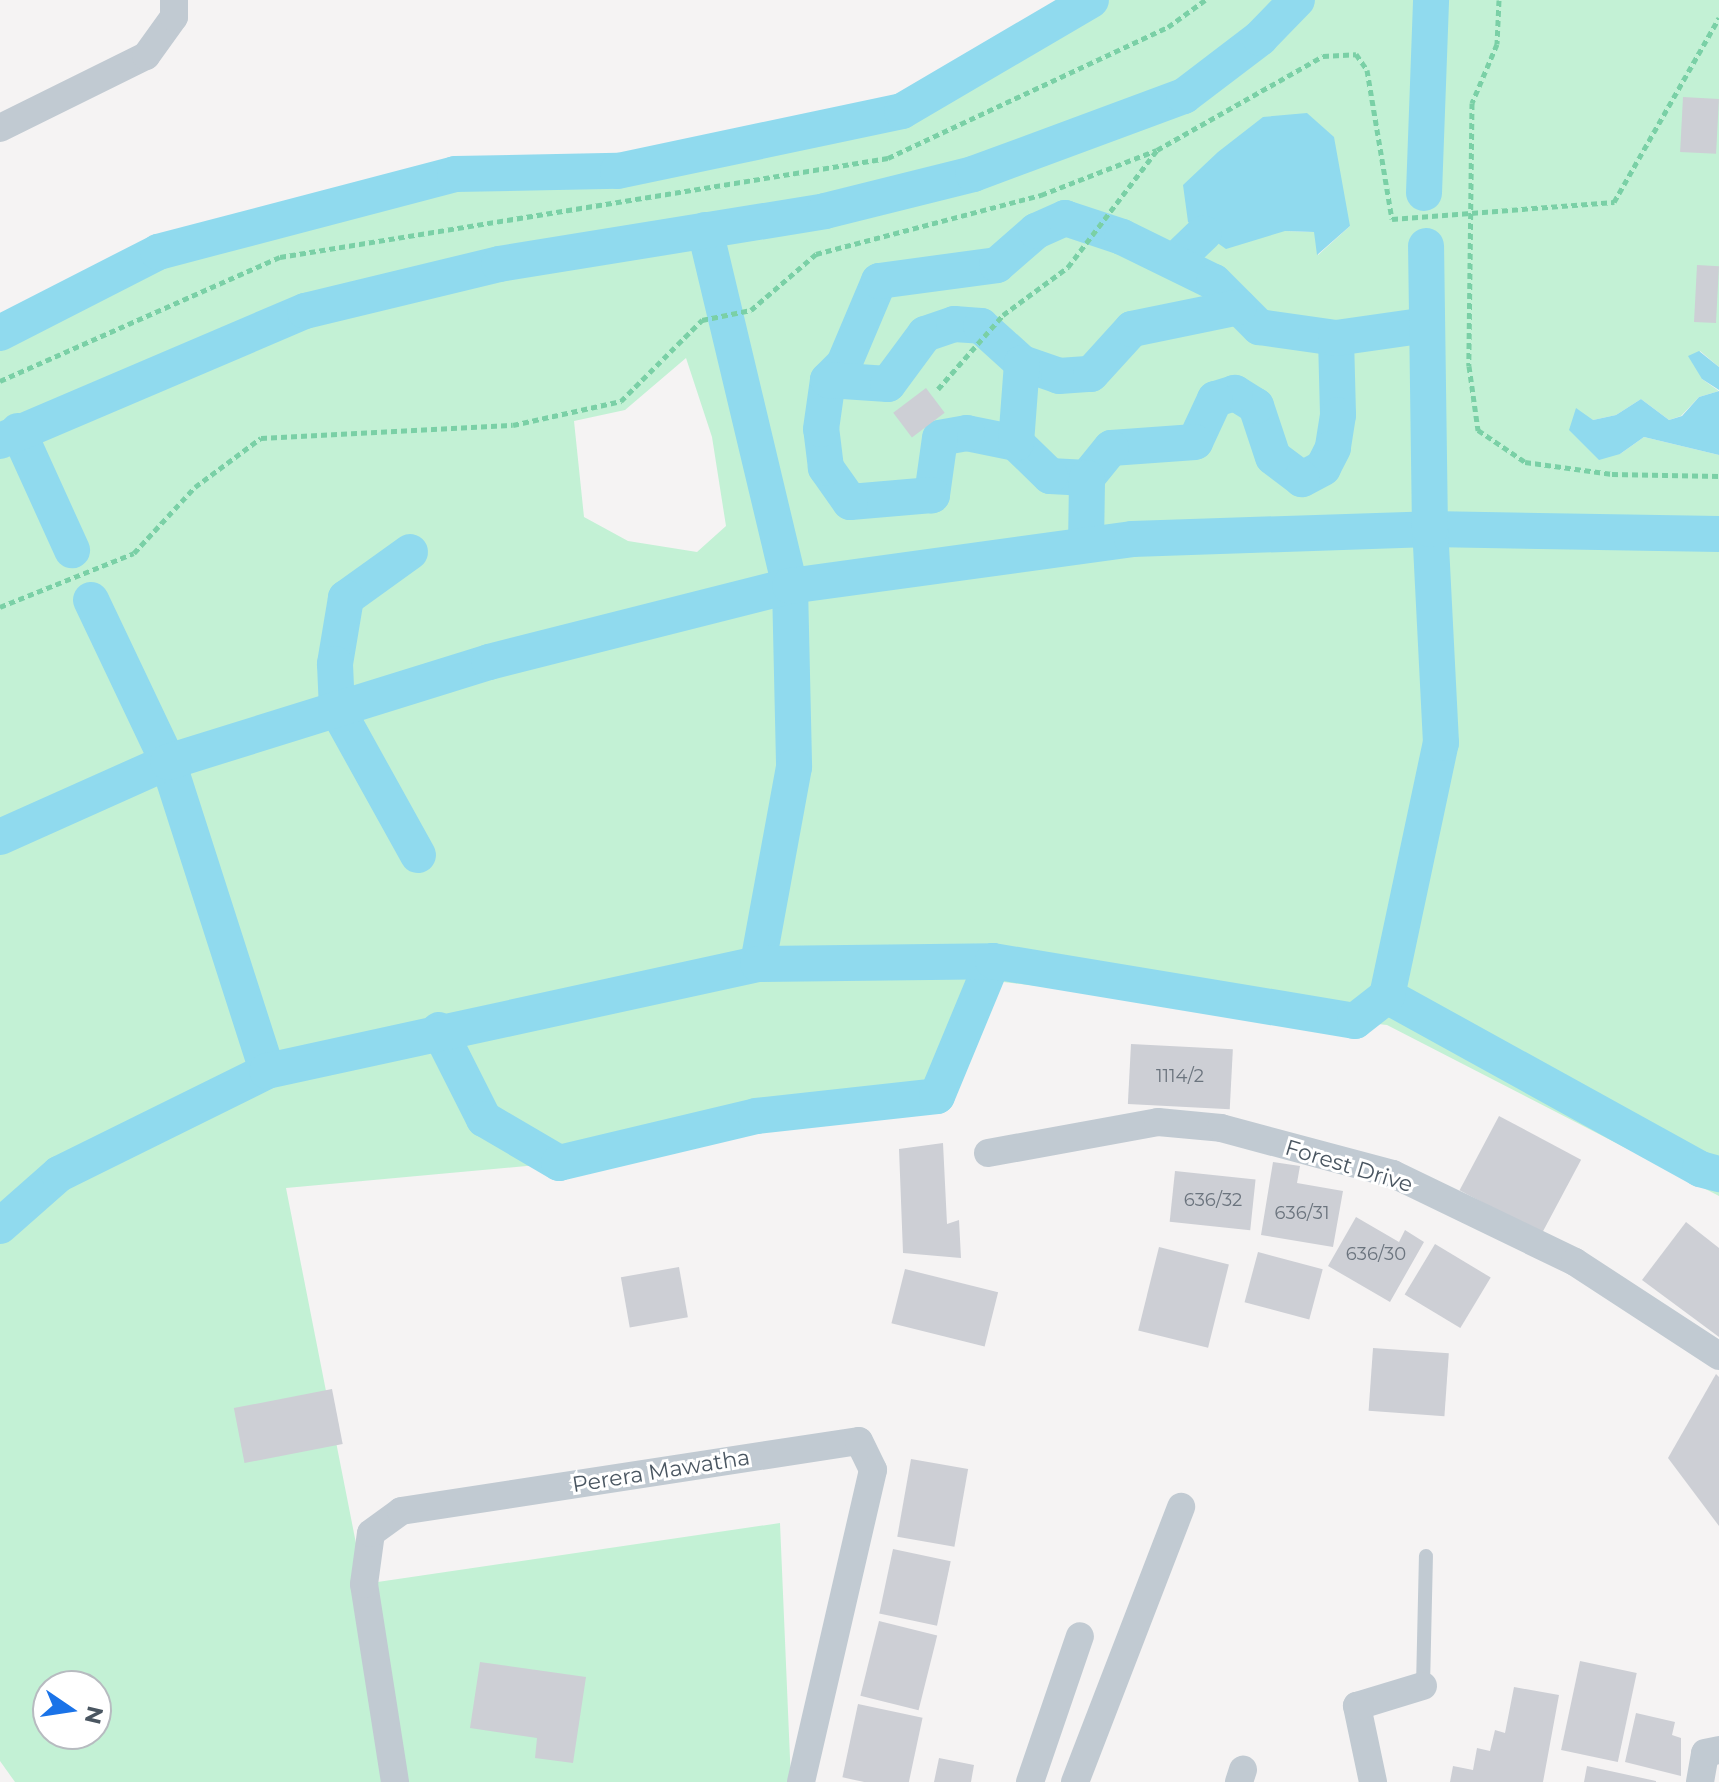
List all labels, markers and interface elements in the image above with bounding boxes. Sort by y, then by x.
house number: 1114/2 [1156,1065,1204,1087]
street label: Forest Drive [1282,1134,1416,1198]
house number: 636/32 [1184,1189,1242,1211]
house number: 636/31 [1275,1202,1329,1224]
house number: 636/30 [1346,1243,1406,1265]
street label: Perera Mawatha [570,1444,752,1498]
north arrow [32,1670,112,1750]
text: N [79,1703,109,1727]

